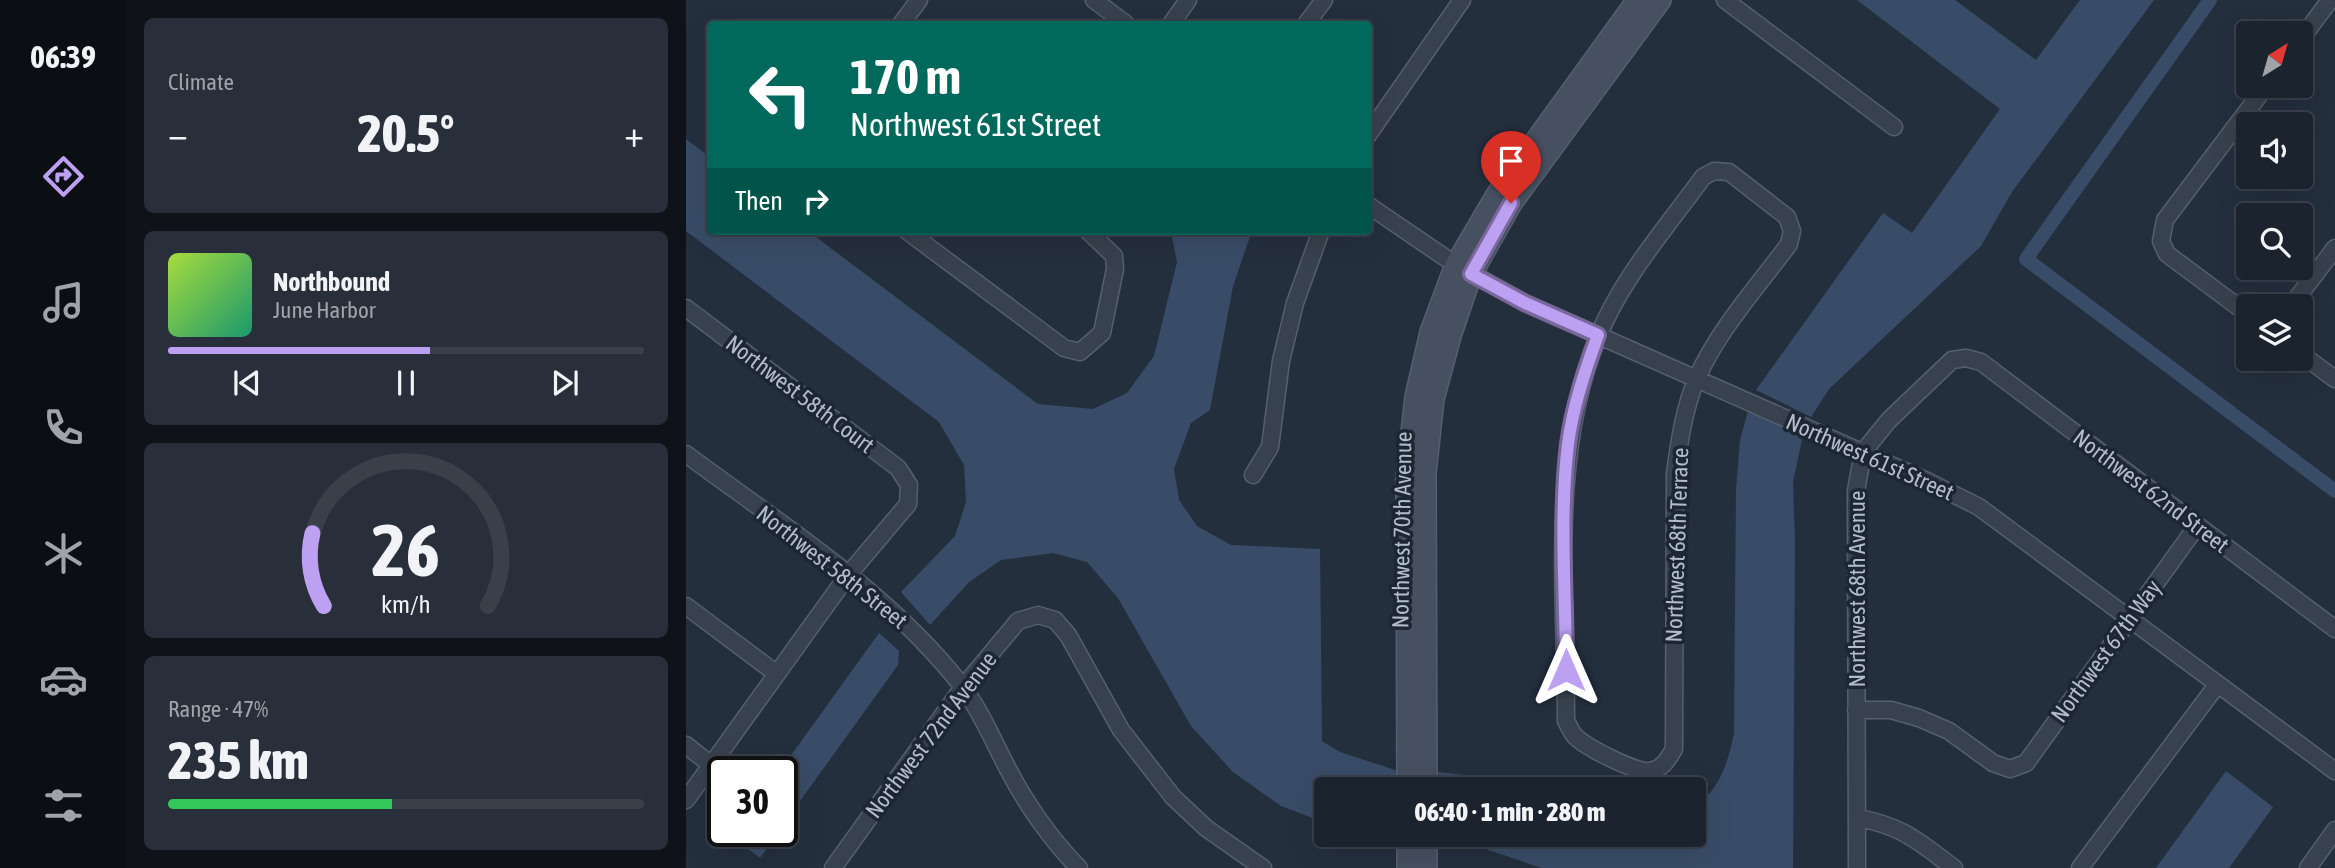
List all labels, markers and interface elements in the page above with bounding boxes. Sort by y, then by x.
north arrow [2236,21,2314,98]
map controls [2236,21,2313,371]
text: 06:39 [30,38,96,75]
text: 170 m [850,48,961,104]
icon: left [735,49,826,140]
text: Climate [168,69,234,95]
text: 20.5° [358,103,454,163]
text: Northwest 61st Street [850,106,1101,143]
text: − [168,112,188,155]
text: + [624,112,644,155]
button: sound [2236,112,2313,189]
pin [1481,131,1541,203]
icon: arrive [1492,142,1530,180]
icon: directions [39,152,88,201]
icon: right [797,182,835,220]
text: Then [735,186,783,216]
button: search [2236,203,2313,280]
text: Northbound [273,267,390,297]
icon: music [39,278,88,327]
button: layers [2236,294,2313,371]
text: June Harbor [273,297,376,323]
street label: Northwest 58th Court [721,330,879,458]
icon: previous [228,364,266,402]
icon: pause [387,364,425,402]
icon: next [546,364,584,402]
icon: phone [39,403,88,452]
street label: Northwest 61st Street [1782,408,1958,506]
street label: Northwest 62nd Street [2068,424,2234,558]
street label: Northwest 70th Avenue [1387,431,1417,629]
street label: Northwest 68th Terrace [1661,447,1693,643]
street label: Northwest 68th Avenue [1844,491,1870,687]
street label: Northwest 58th Street [752,500,912,634]
text: 26 [372,509,440,592]
icon: climate [39,529,88,578]
street label: Northwest 67th Way [2046,575,2166,727]
text: km/h [381,590,431,618]
position arrow [1529,633,1603,707]
street label: Northwest 72nd Avenue [860,647,1002,823]
icon: car [39,655,88,704]
text: Range · 47% [168,696,268,722]
text: 235 km [168,730,309,790]
speed limit sign: 30 [707,756,798,847]
icon: filters [39,781,88,830]
text: 06:40 · 1 min · 280 m [1415,797,1605,827]

